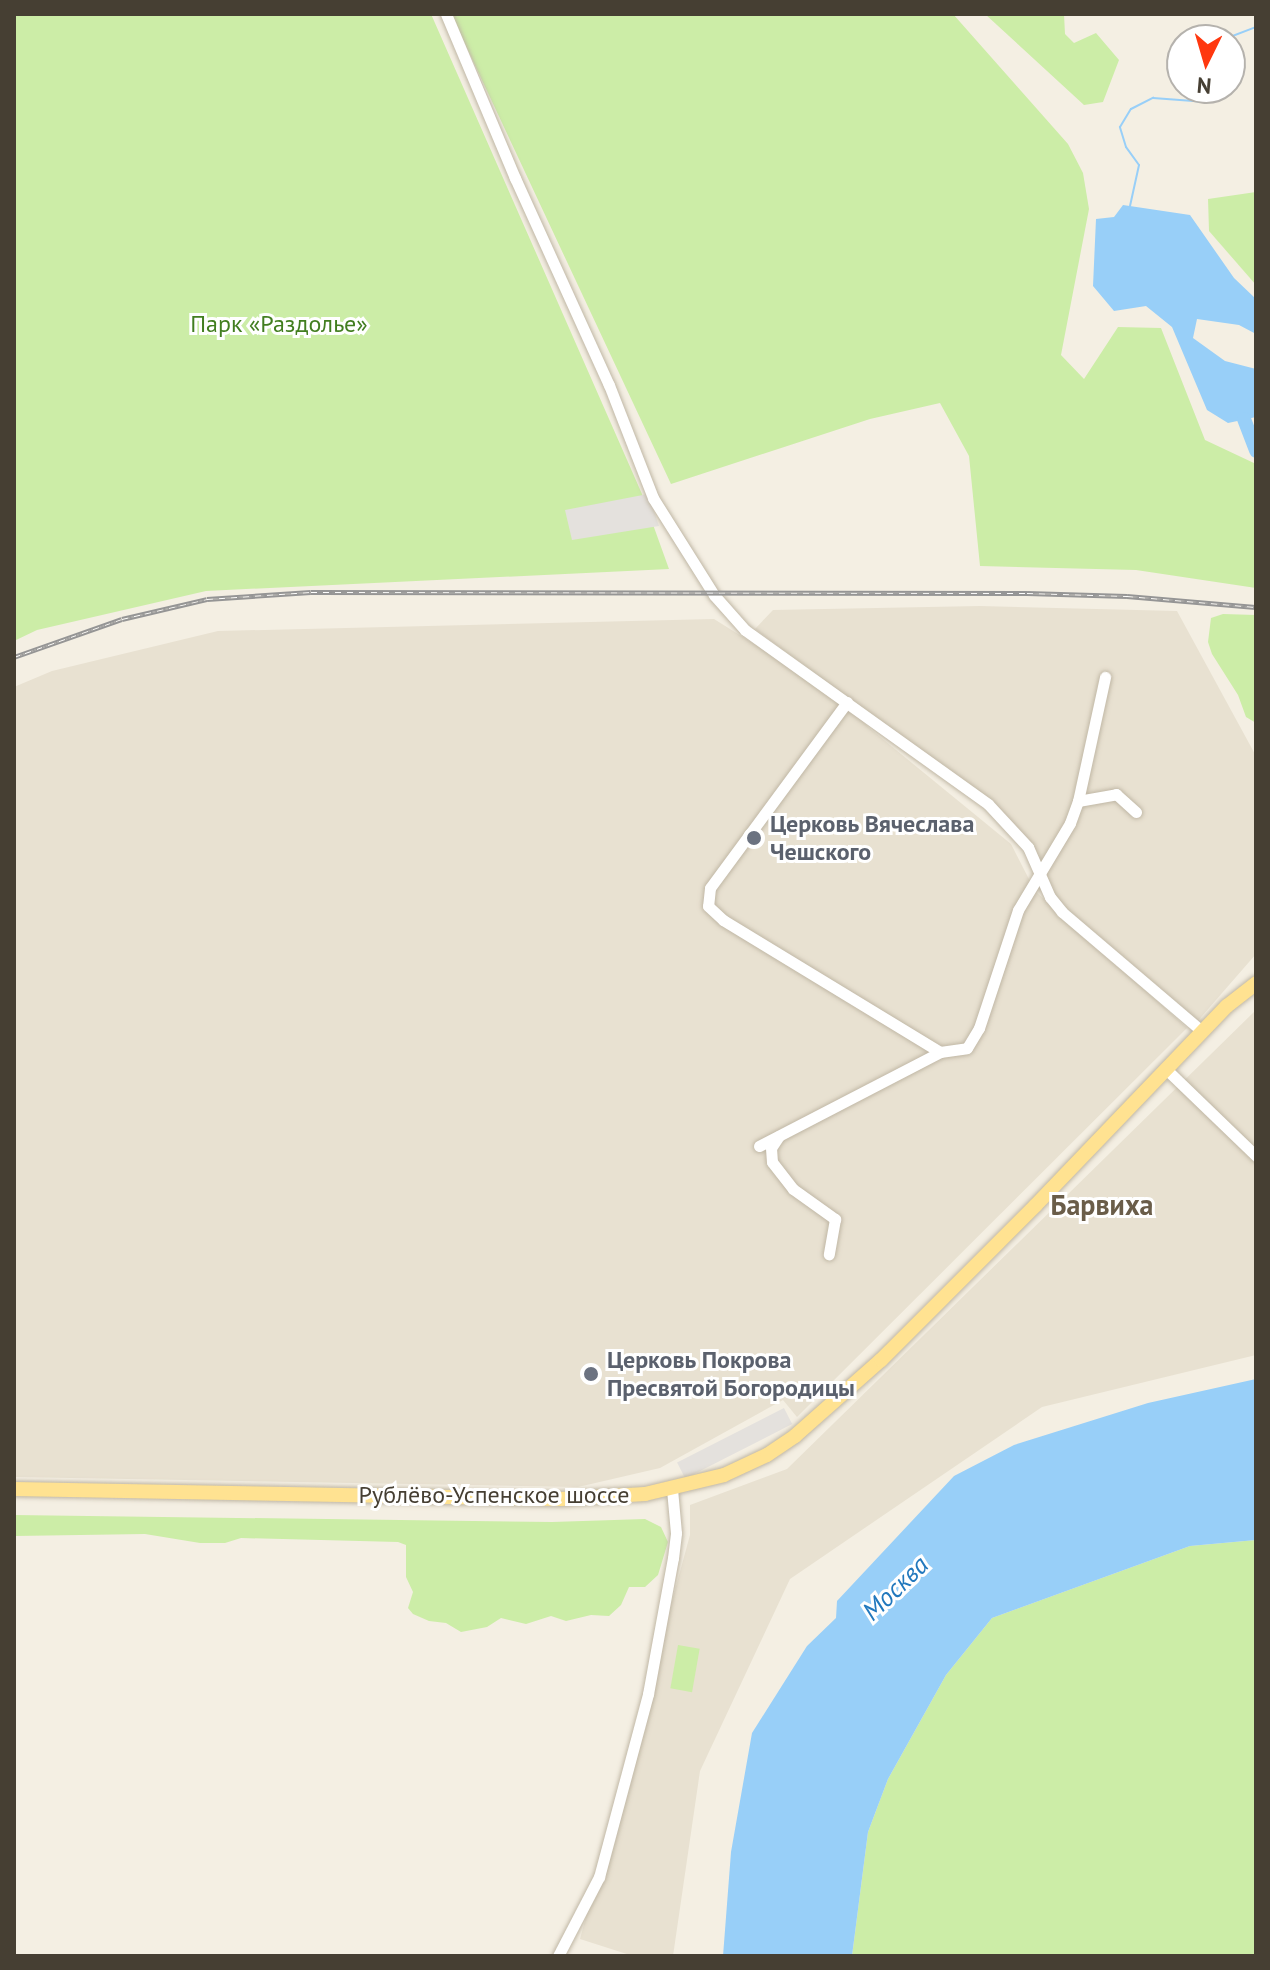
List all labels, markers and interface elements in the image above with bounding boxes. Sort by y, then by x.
north arrow [1166,24,1246,104]
text: N [1196,71,1213,100]
park label: Парк «Раздолье» [190,310,368,338]
place label: Церковь Вячеслава Чешского [770,810,975,866]
marker: Церковь Вячеслава Чешского [745,829,763,847]
district label: Барвиха [1051,1188,1153,1222]
place label: Церковь Покрова Пресвятой Богородицы [607,1346,855,1402]
marker: Церковь Покрова Пресвятой Богородицы [582,1365,600,1383]
street label: Рублёво-Успенское шоссе [359,1481,629,1509]
water label: Москва [856,1549,934,1627]

